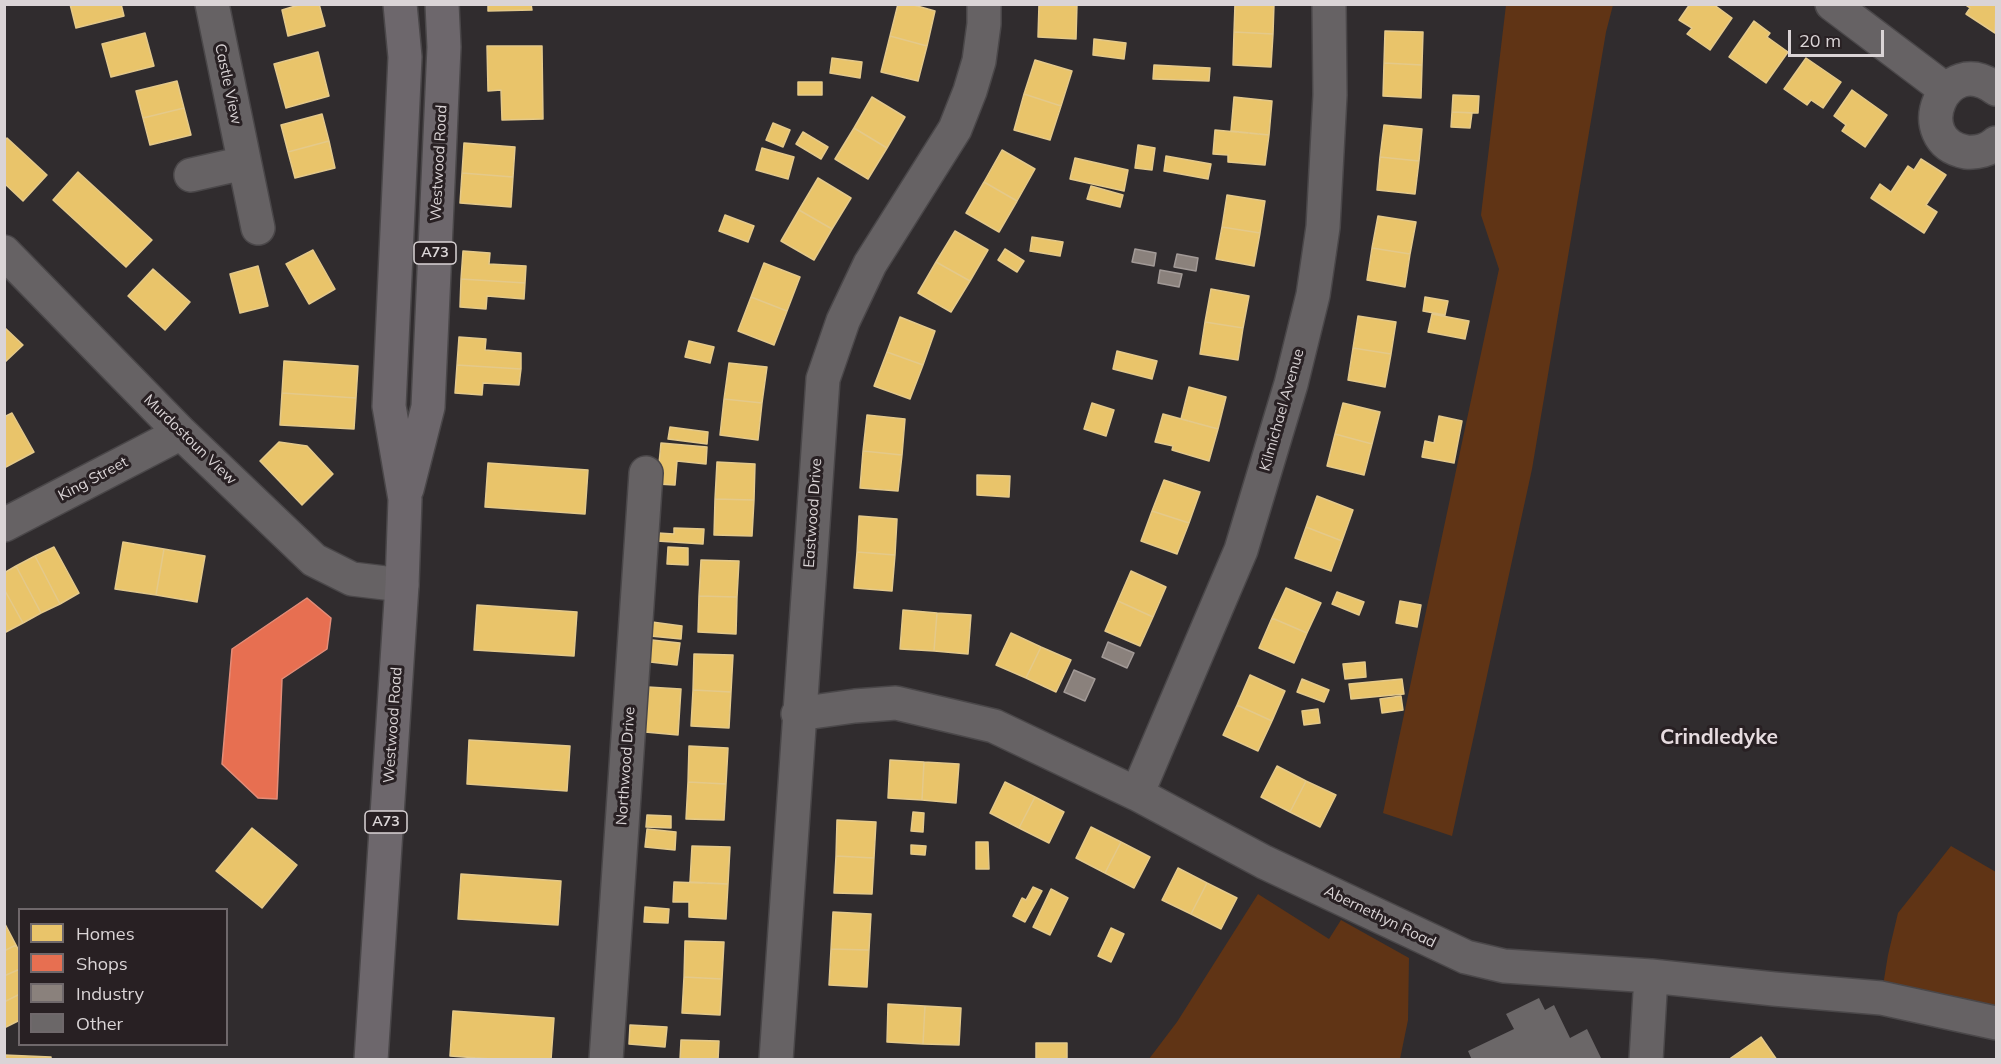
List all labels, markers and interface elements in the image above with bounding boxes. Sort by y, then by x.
scale bar [1791,18,1887,56]
text: 20 m [1799,29,1841,52]
street label: Castle View [211,42,245,126]
street label: Westwood Road [427,104,451,222]
road number: A73 [414,242,456,264]
street label: Kilmichael Avenue [1256,347,1308,473]
street label: Murdostoun View [140,391,240,489]
street label: King Street [55,453,131,505]
street label: Eastwood Drive [800,458,826,568]
street label: Westwood Road [380,666,406,784]
street label: Northwood Drive [613,706,639,826]
district label: Crindledyke [1660,725,1778,751]
road number: A73 [365,811,407,833]
street label: Abernethyn Road [1321,882,1439,952]
legend [18,908,228,1046]
text: Homes [76,922,135,945]
text: Shops [76,952,128,975]
text: Industry [76,982,144,1005]
text: Other [76,1012,123,1035]

